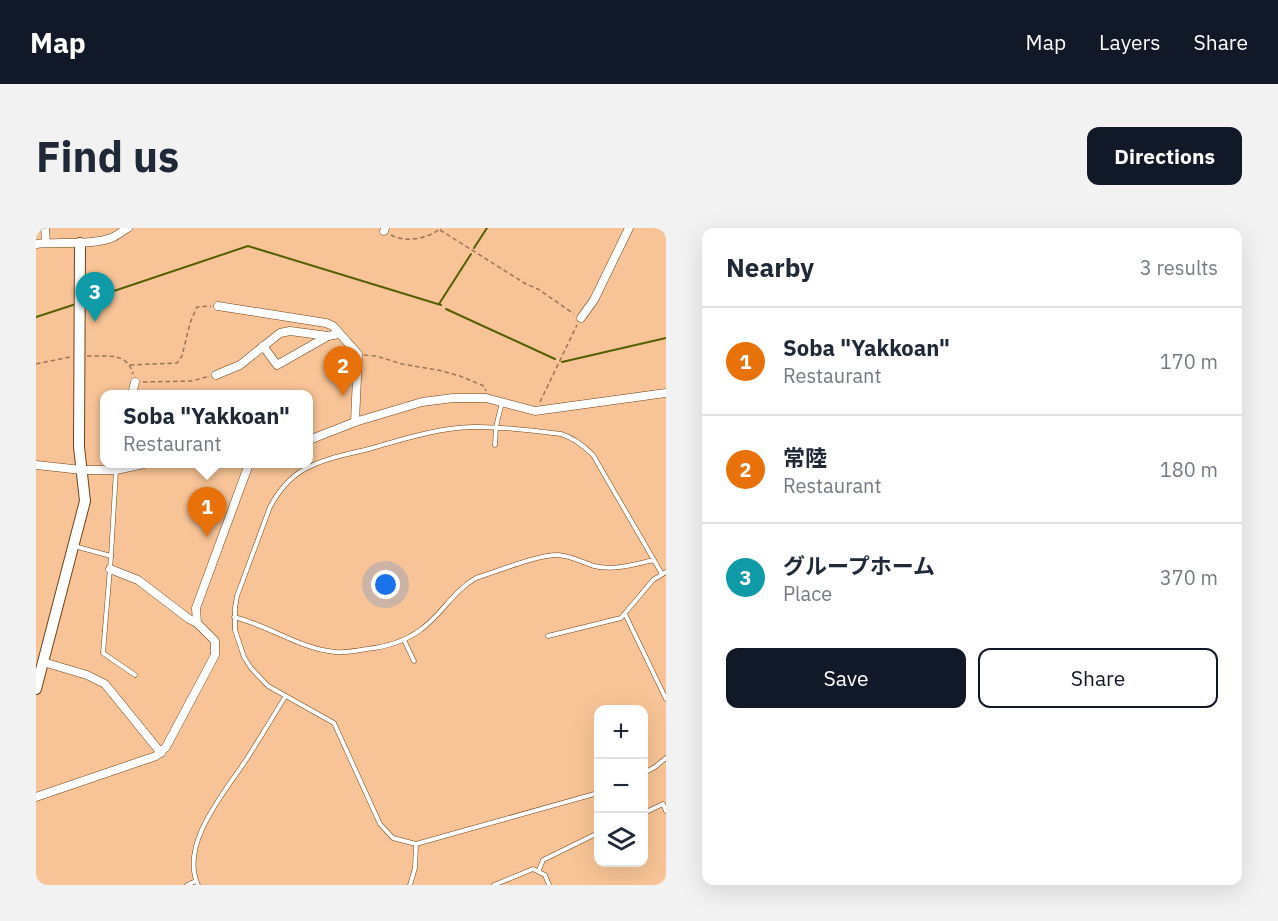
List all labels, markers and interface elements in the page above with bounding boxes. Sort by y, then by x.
text: Map [30,24,86,61]
text: Map [1026,28,1066,56]
text: Layers [1099,28,1161,56]
text: Share [1194,28,1248,56]
button: Directions [1087,127,1242,185]
text: Find us [36,129,179,184]
text: Nearby [726,250,814,284]
text: 3 results [1140,254,1218,281]
pin: 3 [76,272,114,322]
text: Soba "Yakkoan" [783,333,950,362]
pin: 2 [324,346,362,396]
text: 1 [740,348,752,375]
text: 170 m [1160,348,1218,375]
text: Restaurant [783,362,881,389]
popup [100,390,313,468]
text: Soba "Yakkoan" [123,401,290,430]
text: Restaurant [123,430,222,457]
text: 常陸 [783,443,827,472]
text: 2 [740,456,752,483]
text: 180 m [1160,456,1218,483]
text: Restaurant [783,472,881,499]
pin: 1 [188,488,226,537]
text: グループホーム [783,551,935,580]
text: 3 [740,564,752,591]
text: 370 m [1160,564,1218,591]
your location [371,570,400,599]
text: Place [783,580,832,607]
button: Save [726,648,966,708]
button: Share [978,648,1218,708]
map controls [594,705,648,867]
button: + [594,705,648,759]
button: − [594,759,648,813]
button: layers [594,813,648,867]

